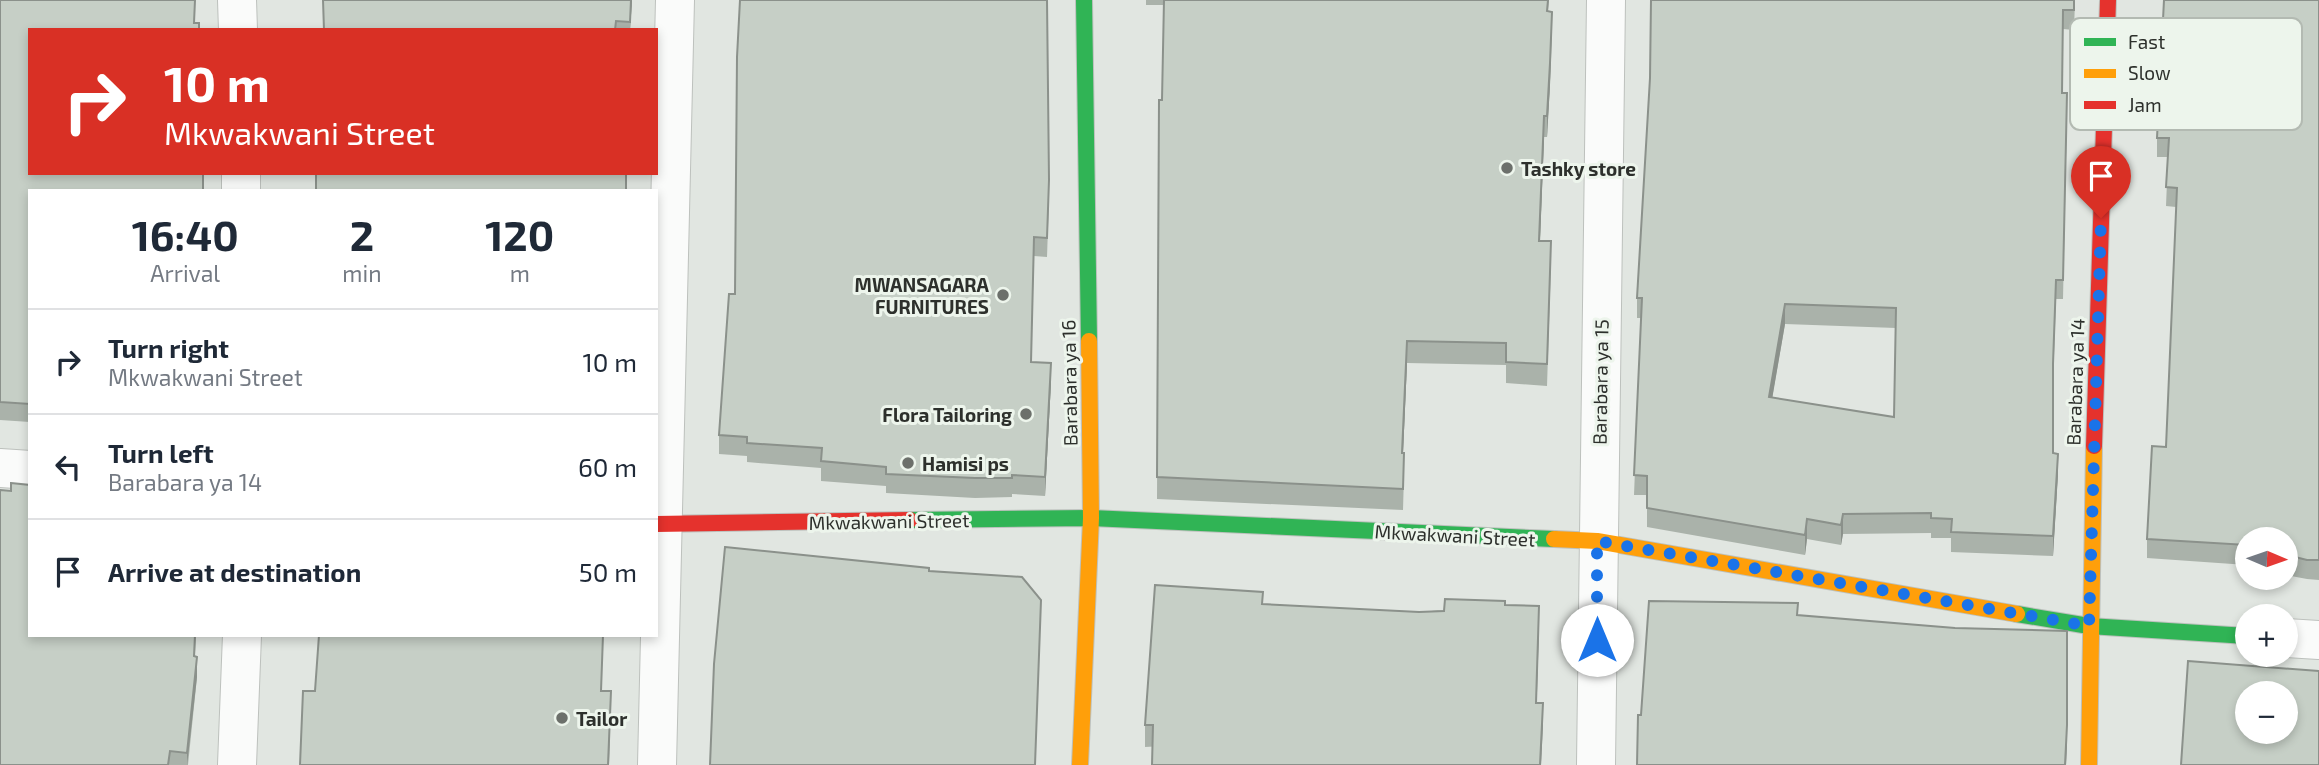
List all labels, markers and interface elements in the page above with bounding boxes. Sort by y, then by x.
legend [2070,18,2302,130]
text: Fast [2128,30,2165,53]
text: 10 m [164,53,270,112]
icon: right [49,56,140,147]
text: Slow [2128,61,2171,84]
text: Jam [2128,93,2162,116]
text: Mkwakwani Street [164,113,435,151]
pin [2071,146,2131,218]
place label: Tashky store [1521,157,1636,181]
icon: arrive [2082,157,2120,195]
marker: Tashky store [1499,160,1515,176]
text: 16:40 [132,209,239,259]
text: 2 [350,209,374,259]
text: 120 [485,209,554,259]
text: Arrival [150,259,220,287]
text: min [342,259,382,287]
text: m [510,259,530,287]
place label: MWANSAGARA FURNITURES [855,273,990,318]
marker: MWANSAGARA FURNITURES [995,287,1011,303]
street label: Barabara ya 14 [2061,318,2089,446]
street label: Barabara ya 15 [1587,319,1613,445]
street label: Barabara ya 16 [1056,320,1082,446]
text: Turn right [108,332,229,363]
icon: right [49,343,87,381]
text: 10 m [582,346,637,377]
text: Mkwakwani Street [108,363,303,391]
place label: Flora Tailoring [882,403,1012,426]
marker: Flora Tailoring [1018,406,1034,422]
text: Turn left [108,437,214,468]
icon: left [49,448,87,486]
text: 60 m [578,451,637,482]
place label: Hamisi ps [922,452,1009,475]
marker: Hamisi ps [900,455,916,471]
text: Barabara ya 14 [108,468,262,496]
street label: Mkwakwani Street [808,508,970,534]
street label: Mkwakwani Street [1374,519,1536,551]
north arrow [2235,527,2298,590]
map controls [2235,527,2298,744]
icon: arrive [49,553,87,591]
text: Arrive at destination [108,556,361,587]
text: 50 m [579,556,637,587]
position arrow [1560,603,1634,677]
button: + [2235,604,2298,667]
button: − [2235,681,2298,744]
place label: Tailor [576,707,627,730]
marker: Tailor [554,710,570,726]

